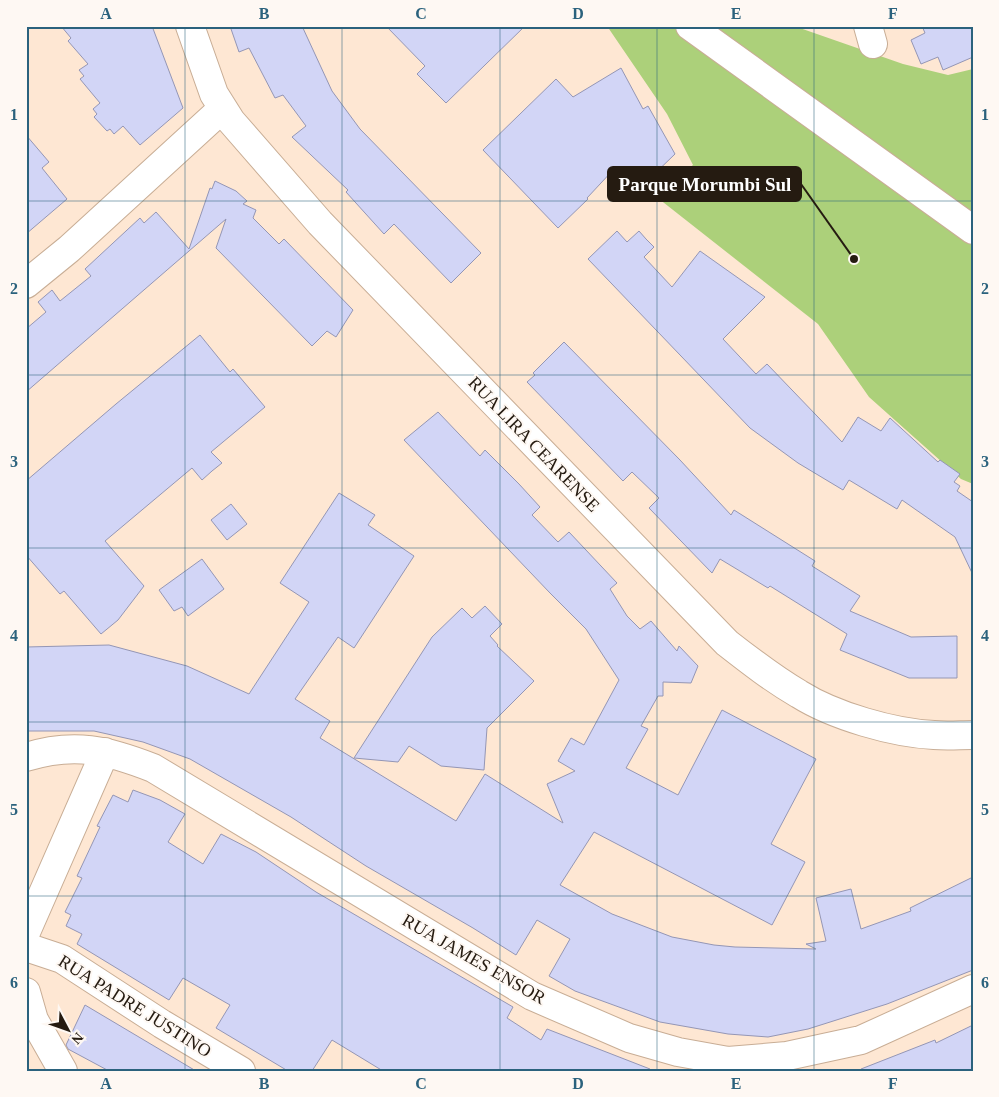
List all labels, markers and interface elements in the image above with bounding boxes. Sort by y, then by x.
text: A [100,5,112,22]
text: B [259,5,270,22]
text: C [415,5,427,22]
text: D [572,5,584,22]
text: E [731,5,741,22]
text: F [888,5,898,22]
text: 1 [10,106,18,123]
text: 1 [981,106,989,123]
callout: Parque Morumbi Sul [608,167,801,201]
text: Parque Morumbi Sul [619,174,791,195]
text: 2 [10,280,18,297]
text: 2 [981,280,989,297]
street label: RUA LIRA CEARENSE [464,372,604,516]
text: 3 [10,453,18,470]
text: 3 [981,453,989,470]
text: 4 [10,627,18,644]
text: 4 [981,627,989,644]
text: 5 [10,801,18,818]
text: 5 [981,801,989,818]
street label: RUA JAMES ENSOR [399,910,549,1008]
street label: RUA PADRE JUSTINO [54,950,216,1062]
text: 6 [10,974,18,991]
text: 6 [981,974,989,991]
north arrow [42,1004,92,1054]
text: A [100,1075,112,1092]
text: B [259,1075,270,1092]
text: C [415,1075,427,1092]
text: D [572,1075,584,1092]
text: E [731,1075,741,1092]
text: F [888,1075,898,1092]

